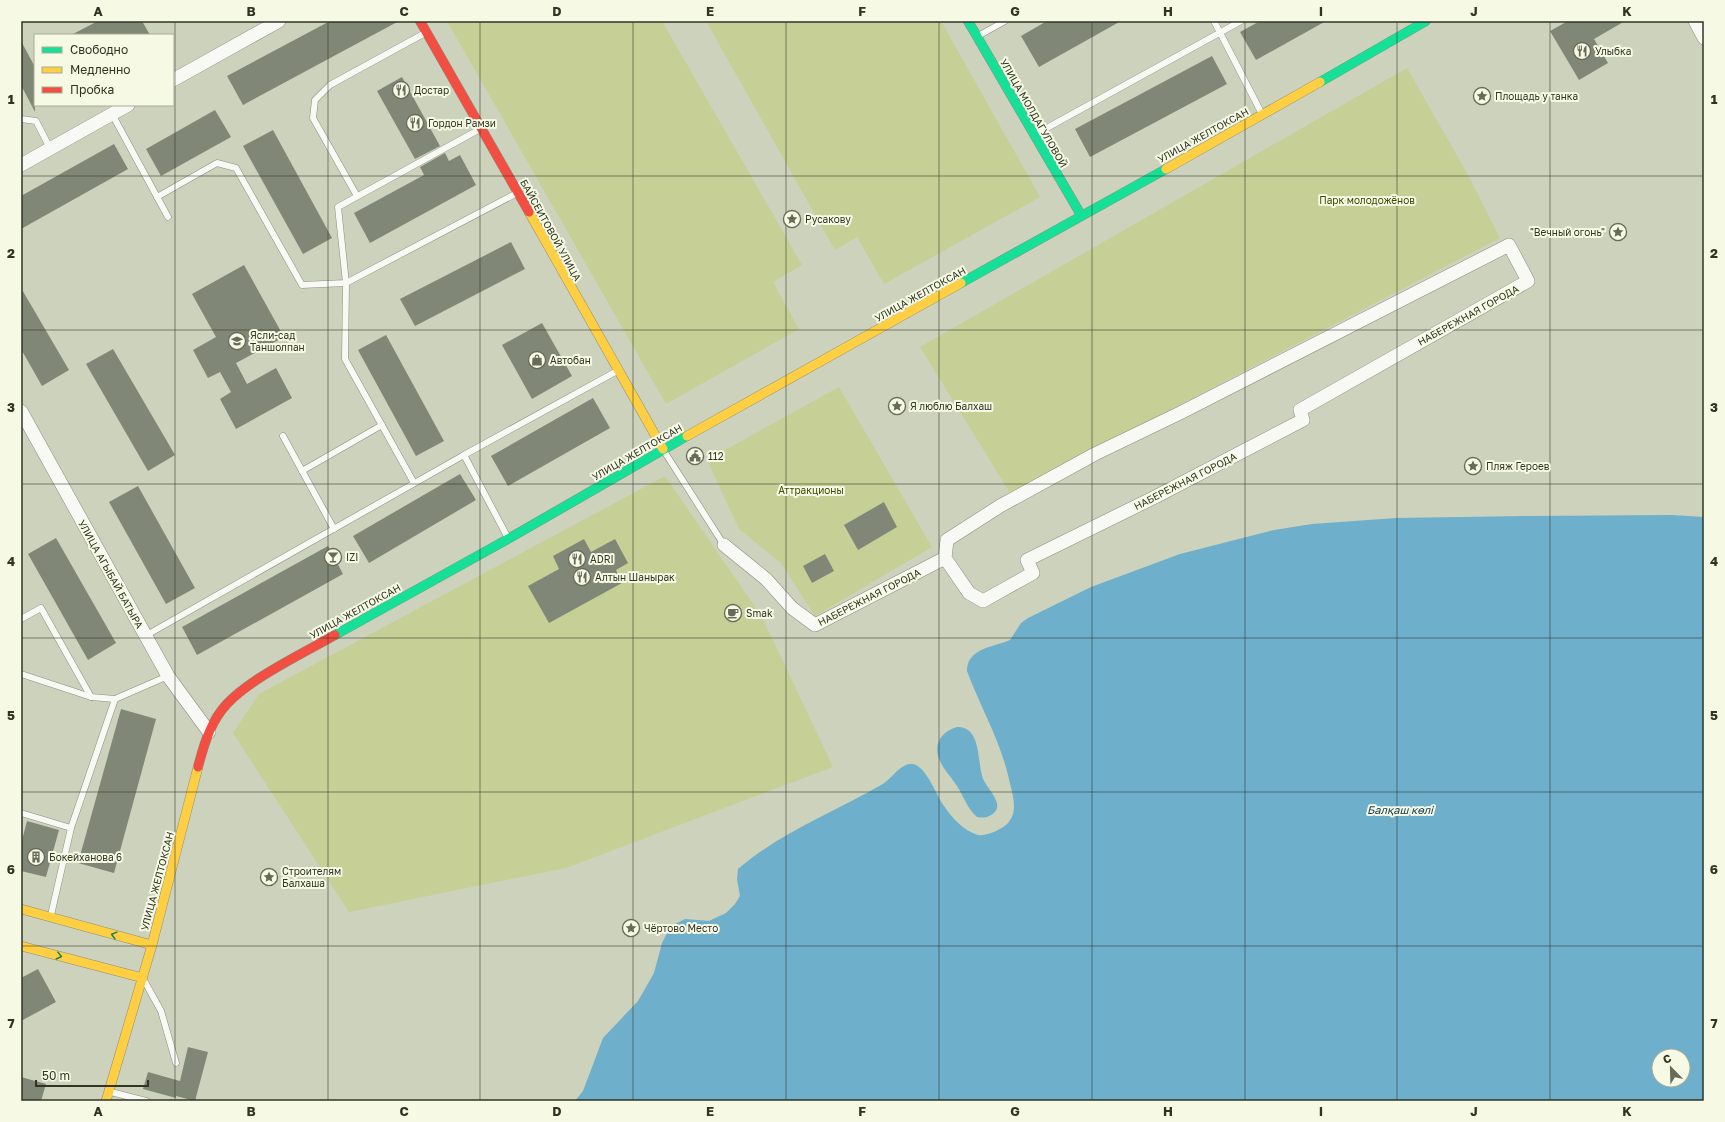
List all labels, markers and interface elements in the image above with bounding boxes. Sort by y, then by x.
text: A [93,3,103,19]
text: B [246,3,256,19]
text: C [399,3,409,19]
text: D [552,3,562,19]
text: E [706,3,714,19]
text: F [858,3,866,19]
text: G [1010,3,1020,19]
text: H [1163,3,1173,19]
text: I [1319,3,1323,19]
text: J [1470,3,1478,19]
text: K [1622,3,1632,19]
legend [34,34,174,106]
restaurant icon: Улыбка [1572,41,1592,61]
text: Свободно [70,42,128,57]
place label: Улыбка [1595,45,1631,57]
street label: УЛИЦА МОЛДАГУЛОВОЙ [998,57,1070,169]
text: Медленно [70,62,130,77]
restaurant icon: Достар [391,80,411,100]
text: Пробка [70,82,114,97]
place label: Достар [414,84,449,96]
place icon: Площадь у танка [1472,86,1492,106]
place label: Площадь у танка [1495,90,1578,102]
text: 1 [8,91,15,107]
text: 1 [1711,91,1718,107]
street label: УЛИЦА ЖЕЛТОКСАН [1156,105,1250,165]
restaurant icon: Гордон Рамзи [405,113,425,133]
place label: Гордон Рамзи [428,117,496,129]
street label: БАЙСЕИТОВОЙ УЛИЦА [518,177,584,283]
park label: Парк молодожёнов [1319,194,1415,206]
place icon: Русакову [782,209,802,229]
place label: Русакову [805,213,851,225]
place icon: "Вечный огонь" [1608,222,1628,242]
place label: "Вечный огонь" [1530,226,1605,238]
text: 2 [7,245,15,261]
text: 2 [1710,245,1718,261]
street label: УЛИЦА ЖЕЛТОКСАН [873,264,967,324]
street label: НАБЕРЕЖНАЯ ГОРОДА [1415,282,1521,348]
place label: Ясли-сад Таншолпан [250,329,305,353]
school or university icon: Ясли-сад Таншолпан [227,331,247,351]
shop icon: Автобан [527,350,547,370]
place label: Автобан [550,354,591,366]
place icon: Я люблю Балхаш [887,396,907,416]
text: 3 [7,399,15,415]
text: 3 [1710,399,1718,415]
place label: Я люблю Балхаш [910,400,992,412]
street label: УЛИЦА ЖЕЛТОКСАН [590,421,684,483]
public building icon: 112 [685,446,705,466]
place label: 112 [708,450,724,462]
street label: НАБЕРЕЖНАЯ ГОРОДА [1132,450,1239,512]
place icon: Пляж Героев [1463,456,1483,476]
place label: Пляж Героев [1486,460,1550,472]
park label: Аттракционы [778,484,844,496]
street label: УЛИЦА АГЫБАЙ БАТЫРА [76,518,146,631]
bar icon: IZI [323,547,343,567]
restaurant icon: ADRI [567,549,587,569]
place label: IZI [346,551,358,563]
text: 4 [7,553,15,569]
place label: ADRI [590,553,614,565]
text: 4 [1710,553,1718,569]
street label: НАБЕРЕЖНАЯ ГОРОДА [816,566,923,628]
restaurant icon: Алтын Шанырак [572,567,592,587]
place label: Алтын Шанырак [595,571,675,583]
street label: УЛИЦА ЖЕЛТОКСАН [308,581,402,641]
cafe icon: Smak [723,603,743,623]
place label: Smak [746,607,773,619]
text: 5 [7,707,15,723]
text: 5 [1710,707,1718,723]
water label: Балқаш көлі [1367,803,1435,816]
street label: УЛИЦА ЖЕЛТОКСАН [138,830,176,932]
building icon: Бокейханова 6 [26,847,46,867]
place label: Бокейханова 6 [49,851,122,863]
text: 6 [7,861,15,877]
text: 6 [1710,861,1718,877]
place label: Строителям Балхаша [282,865,341,889]
place icon: Строителям Балхаша [259,867,279,887]
place icon: Чёртово Место [621,918,641,938]
place label: Чёртово Место [644,922,718,934]
one-way arrow [111,931,118,939]
one-way arrow [55,951,62,960]
text: 7 [7,1015,15,1031]
text: 7 [1710,1015,1718,1031]
north arrow [1651,1048,1691,1088]
text: С [1661,1051,1673,1066]
scale bar [36,1062,148,1088]
text: 50 m [42,1068,70,1083]
text: A [93,1103,103,1119]
text: B [246,1103,256,1119]
text: C [399,1103,409,1119]
text: D [552,1103,562,1119]
text: E [706,1103,714,1119]
text: F [858,1103,866,1119]
text: G [1010,1103,1020,1119]
text: H [1163,1103,1173,1119]
text: I [1319,1103,1323,1119]
text: J [1470,1103,1478,1119]
text: K [1622,1103,1632,1119]

